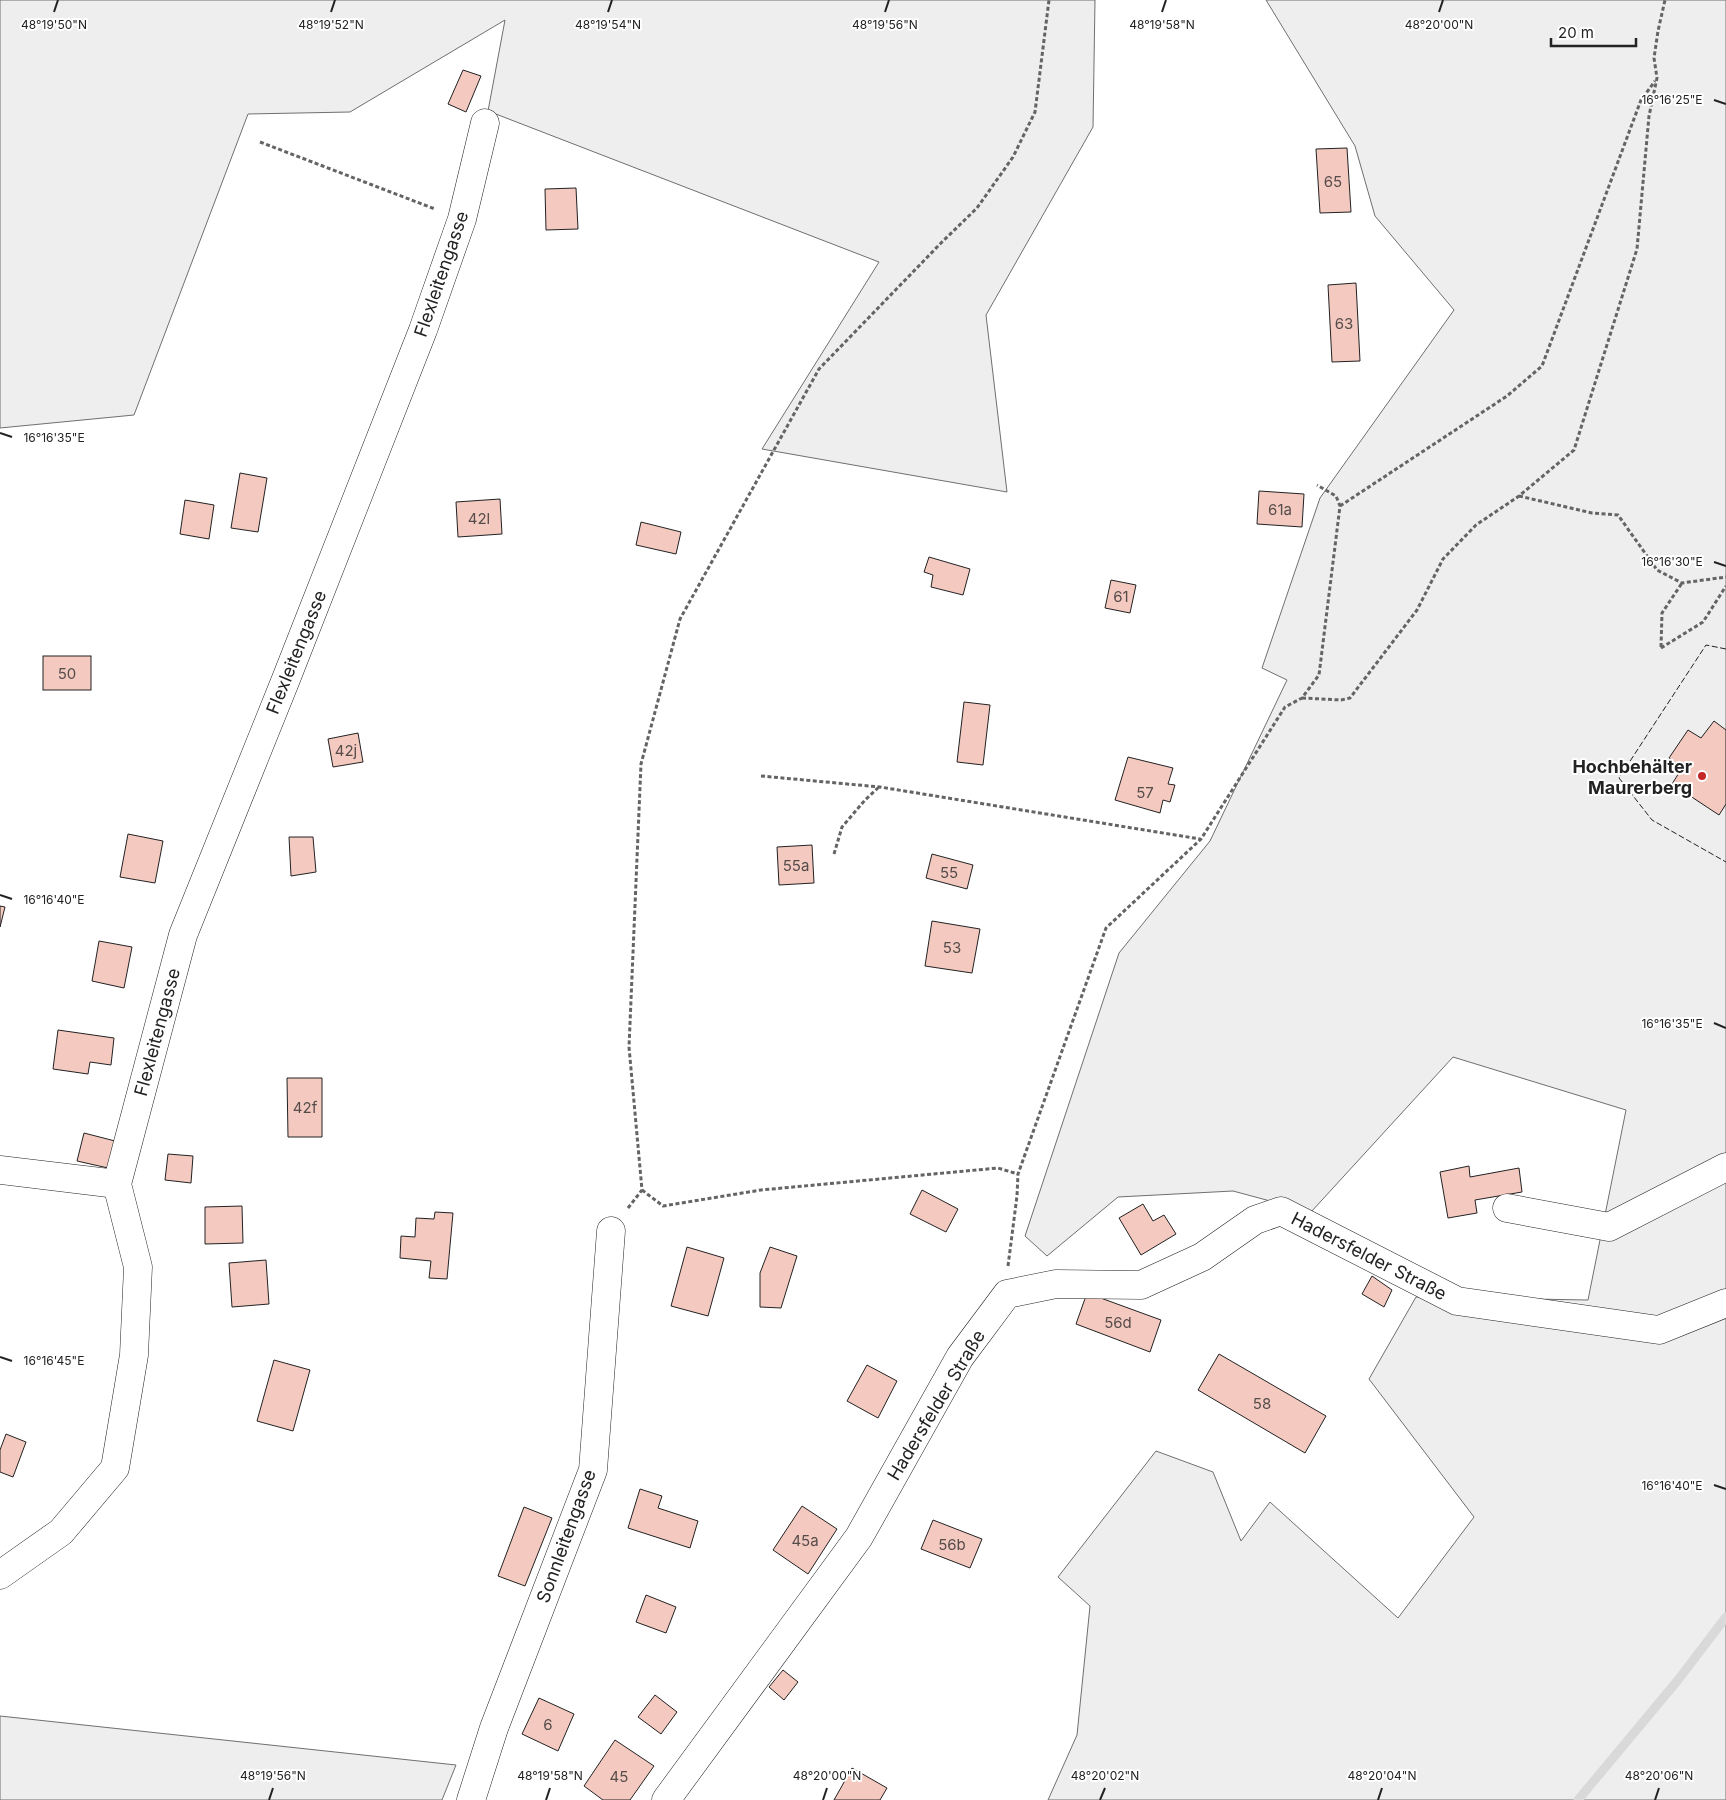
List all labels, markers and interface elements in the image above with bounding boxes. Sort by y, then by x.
scale bar [1551,15,1636,47]
text: 48°19'50"N [21,17,87,32]
text: 48°19'52"N [298,17,364,32]
text: 48°19'54"N [575,17,641,32]
text: 48°19'56"N [852,17,918,32]
text: 48°19'58"N [1129,17,1195,32]
text: 48°20'00"N [1405,17,1473,32]
text: 20 m [1558,23,1594,42]
text: 16°16'25"E [1641,92,1703,107]
house number: 65 [1324,172,1342,191]
street label: Flexleitengasse [410,208,472,340]
house number: 63 [1335,314,1353,333]
text: 16°16'35"E [23,430,85,445]
house number: 61a [1268,500,1292,519]
house number: 42l [468,509,490,528]
text: 16°16'30"E [1641,554,1703,569]
street label: Flexleitengasse [262,587,330,717]
house number: 61 [1113,587,1129,606]
house number: 50 [58,664,76,683]
house number: 42j [335,741,357,760]
place label: Hochbehälter Maurerberg [1572,756,1692,798]
marker: Hochbehälter Maurerberg [1696,770,1708,782]
house number: 57 [1136,783,1154,802]
house number: 55a [783,856,809,875]
house number: 55 [940,863,958,882]
text: 16°16'40"E [23,892,85,907]
house number: 53 [943,938,961,957]
street label: Flexleitengasse [130,966,184,1098]
text: 16°16'35"E [1641,1016,1703,1031]
house number: 42f [293,1098,318,1117]
street label: Hadersfelder Straße [1288,1208,1450,1304]
house number: 56d [1104,1313,1132,1332]
street label: Hadersfelder Straße [883,1326,989,1484]
text: 16°16'45"E [24,1353,84,1368]
house number: 58 [1253,1394,1271,1413]
street label: Sonnleitengasse [532,1466,600,1606]
text: 16°16'40"E [1641,1478,1703,1493]
house number: 45a [791,1531,819,1550]
house number: 56b [938,1535,966,1554]
house number: 6 [543,1715,553,1734]
house number: 45 [610,1767,628,1786]
text: 48°19'56"N [240,1768,306,1783]
text: 48°19'58"N [517,1768,583,1783]
text: 48°20'00"N [793,1768,861,1783]
text: 48°20'02"N [1071,1768,1139,1783]
text: 48°20'04"N [1348,1768,1416,1783]
text: 48°20'06"N [1625,1768,1693,1783]

